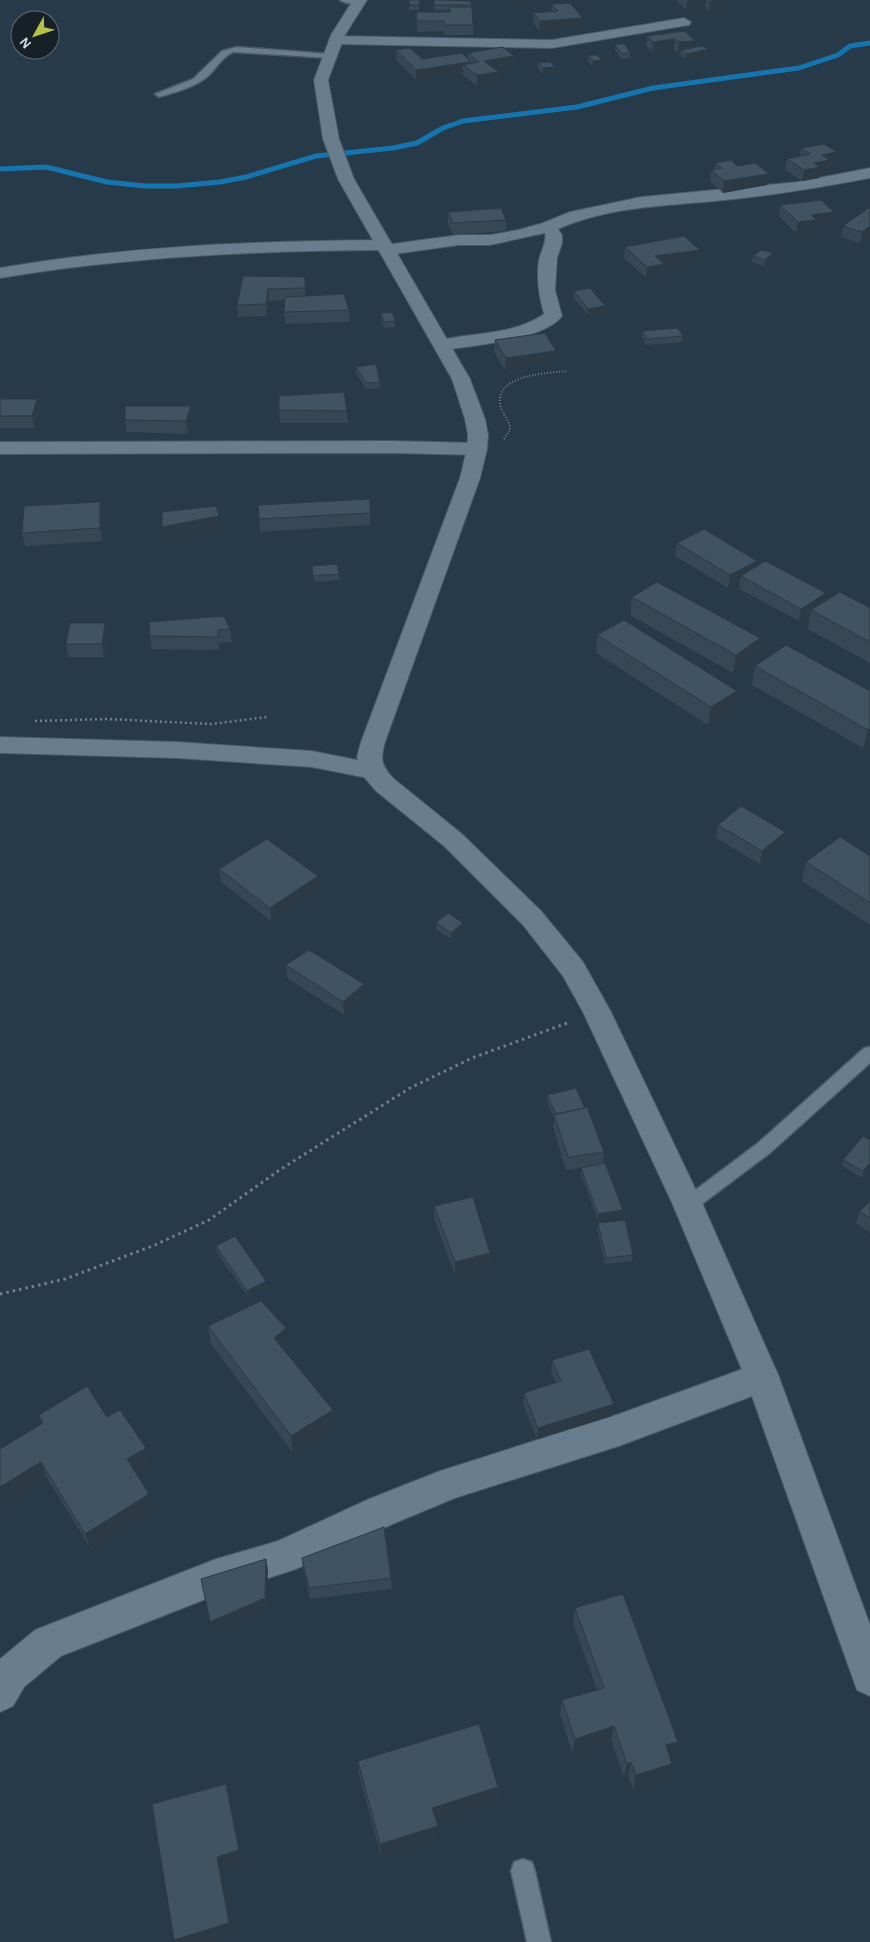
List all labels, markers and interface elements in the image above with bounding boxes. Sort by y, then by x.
north arrow [10,10,60,60]
text: N [17,34,34,51]

